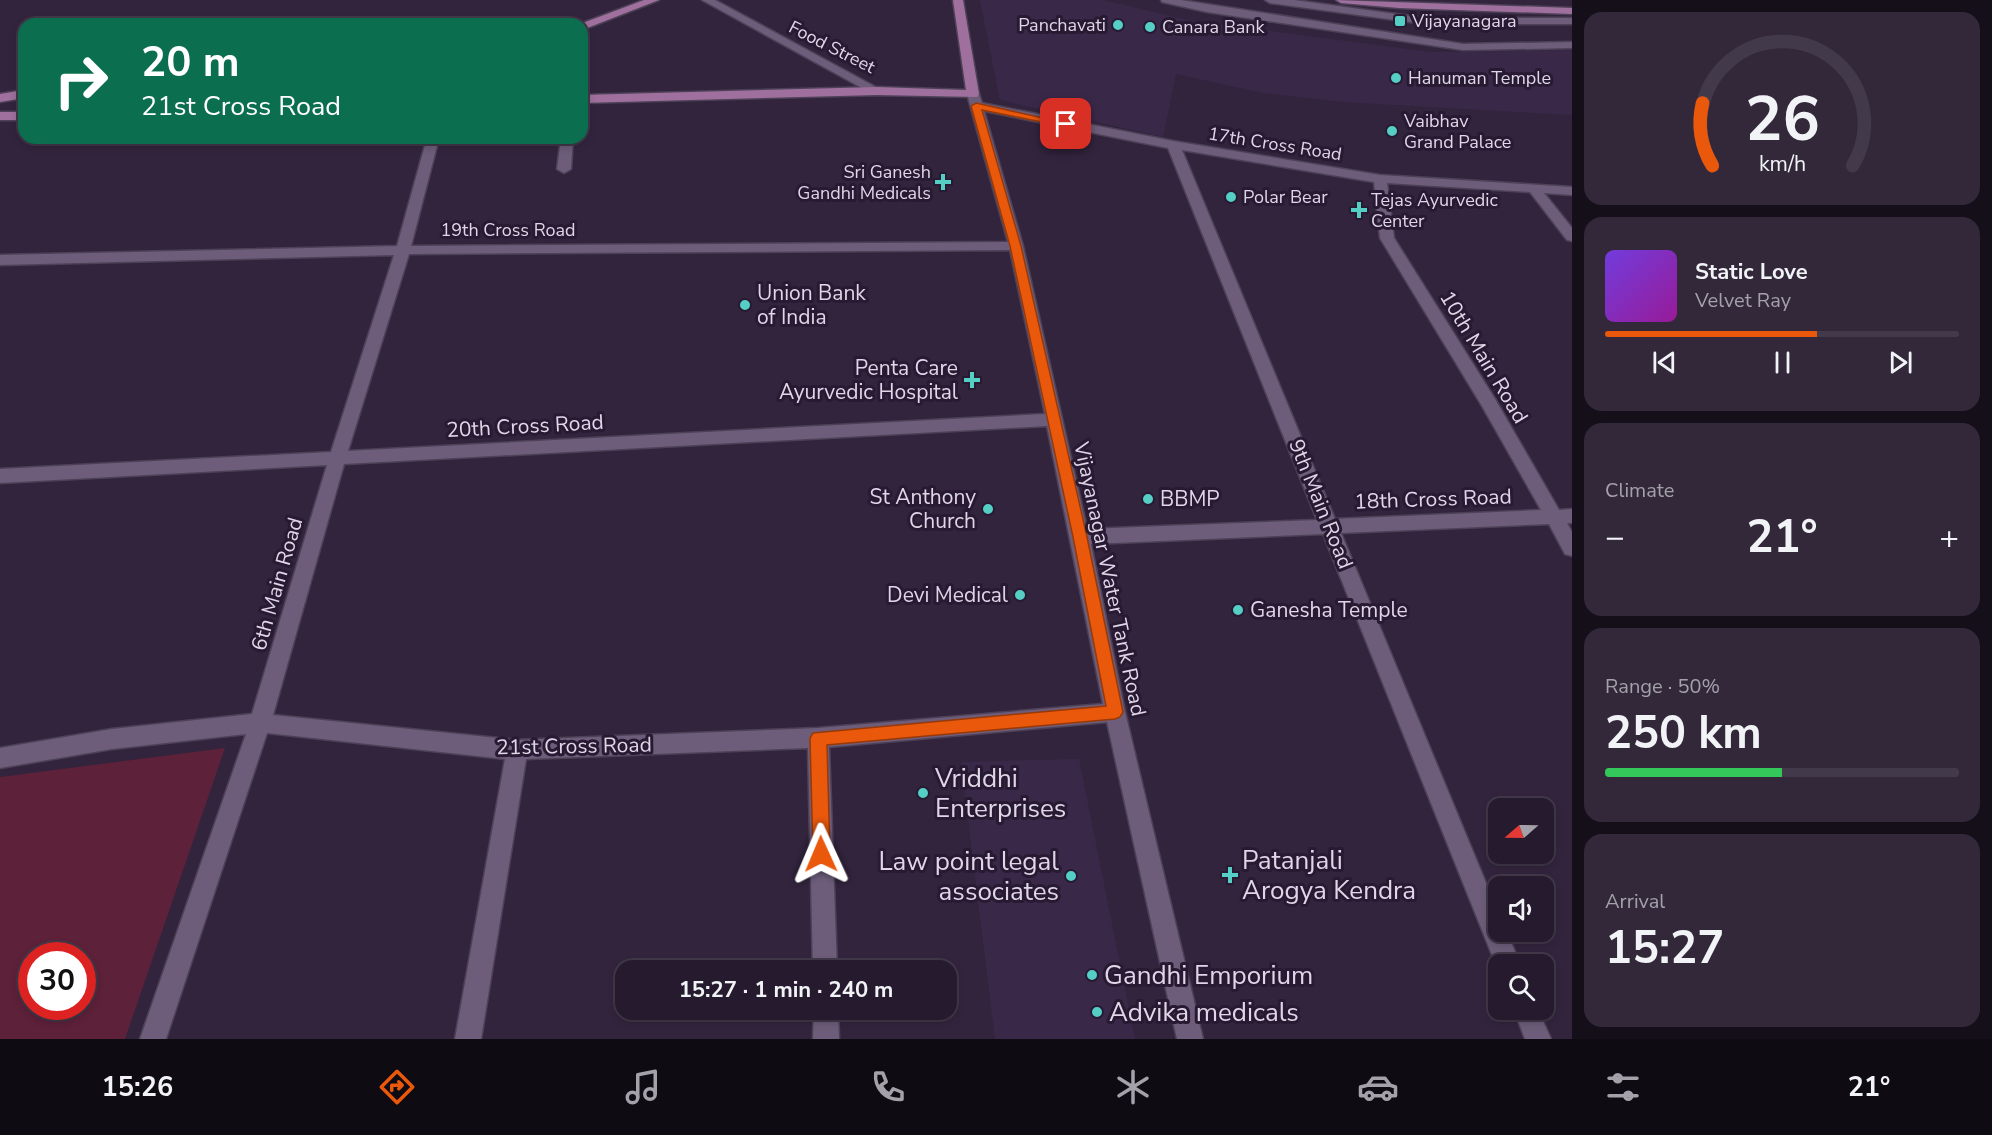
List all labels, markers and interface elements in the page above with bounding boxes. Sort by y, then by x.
place label: Vijayanagara [1411,9,1517,33]
place label: Panchavati [1018,13,1106,37]
marker: Vijayanagara [1393,14,1407,28]
street label: Food Street [785,15,880,79]
place label: Canara Bank [1162,15,1266,39]
marker: Panchavati [1111,18,1125,32]
marker: Canara Bank [1143,20,1157,34]
text: 20 m [141,34,240,91]
icon: right [42,42,120,120]
place label: Hanuman Temple [1408,66,1551,90]
marker: Hanuman Temple [1389,71,1403,85]
text: 26 [1745,77,1819,162]
text: 21st Cross Road [141,88,341,125]
pin [1040,98,1091,149]
icon: arrive [1049,107,1082,140]
place label: Vaibhav Grand Palace [1403,109,1511,154]
street label: 17th Cross Road [1206,122,1344,166]
marker: Vaibhav Grand Palace [1385,124,1399,138]
text: km/h [1758,149,1806,179]
place label: Sri Ganesh Gandhi Medicals [797,160,931,205]
marker: Sri Ganesh Gandhi Medicals [936,175,950,189]
place label: Polar Bear [1243,185,1328,209]
place label: Tejas Ayurvedic Center [1371,188,1498,233]
marker: Polar Bear [1224,190,1238,204]
marker: Tejas Ayurvedic Center [1352,203,1366,217]
street label: 19th Cross Road [440,218,576,242]
text: Static Love [1695,257,1808,287]
place label: Union Bank of India [757,279,866,331]
street label: 10th Main Road [1433,285,1535,429]
text: Velvet Ray [1695,287,1791,314]
marker: Union Bank of India [738,298,752,312]
icon: previous [1648,346,1681,379]
icon: pause [1766,346,1799,379]
icon: next [1884,346,1917,379]
place label: Penta Care Ayurvedic Hospital [779,354,959,406]
marker: Penta Care Ayurvedic Hospital [963,371,981,389]
street label: 20th Cross Road [446,408,604,444]
street label: 9th Main Road [1282,435,1360,573]
street label: Vijayanagar Water Tank Road [1067,438,1153,719]
text: Climate [1605,477,1674,504]
street label: 18th Cross Road [1354,482,1512,516]
place label: St Anthony Church [870,483,976,535]
place label: BBMP [1160,485,1220,513]
marker: BBMP [1141,492,1155,506]
marker: St Anthony Church [981,502,995,516]
text: 21° [1746,507,1818,568]
street label: 6th Main Road [245,514,309,654]
text: − [1605,515,1625,560]
text: + [1939,515,1959,560]
place label: Devi Medical [887,581,1009,609]
marker: Devi Medical [1013,588,1027,602]
place label: Ganesha Temple [1250,596,1408,624]
marker: Ganesha Temple [1231,603,1245,617]
text: Range · 50% [1605,673,1720,700]
text: 250 km [1605,703,1762,764]
street label: 21st Cross Road [496,731,652,761]
place label: Vriddhi Enterprises [934,761,1066,826]
marker: Vriddhi Enterprises [916,786,930,800]
north arrow [1488,798,1554,864]
map controls [1488,798,1554,1020]
position arrow [789,822,853,886]
place label: Patanjali Arogya Kendra [1242,843,1416,908]
place label: Law point legal associates [878,844,1059,909]
marker: Patanjali Arogya Kendra [1223,868,1237,882]
marker: Law point legal associates [1064,869,1078,883]
button: sound [1488,876,1554,942]
text: Arrival [1605,888,1665,915]
text: 15:27 [1605,918,1724,979]
speed limit sign: 30 [18,942,96,1020]
button: search [1488,954,1554,1020]
place label: Gandhi Emporium [1104,958,1313,993]
marker: Gandhi Emporium [1085,968,1099,982]
text: 15:27 · 1 min · 240 m [679,975,893,1005]
place label: Advika medicals [1109,995,1299,1030]
marker: Advika medicals [1090,1005,1104,1019]
icon: directions [376,1066,418,1108]
icon: music [622,1066,664,1108]
icon: phone [867,1066,909,1108]
icon: climate [1112,1066,1154,1108]
icon: car [1357,1066,1399,1108]
icon: filters [1602,1066,1644,1108]
text: 15:26 [102,1069,173,1106]
text: 21° [1848,1069,1890,1106]

